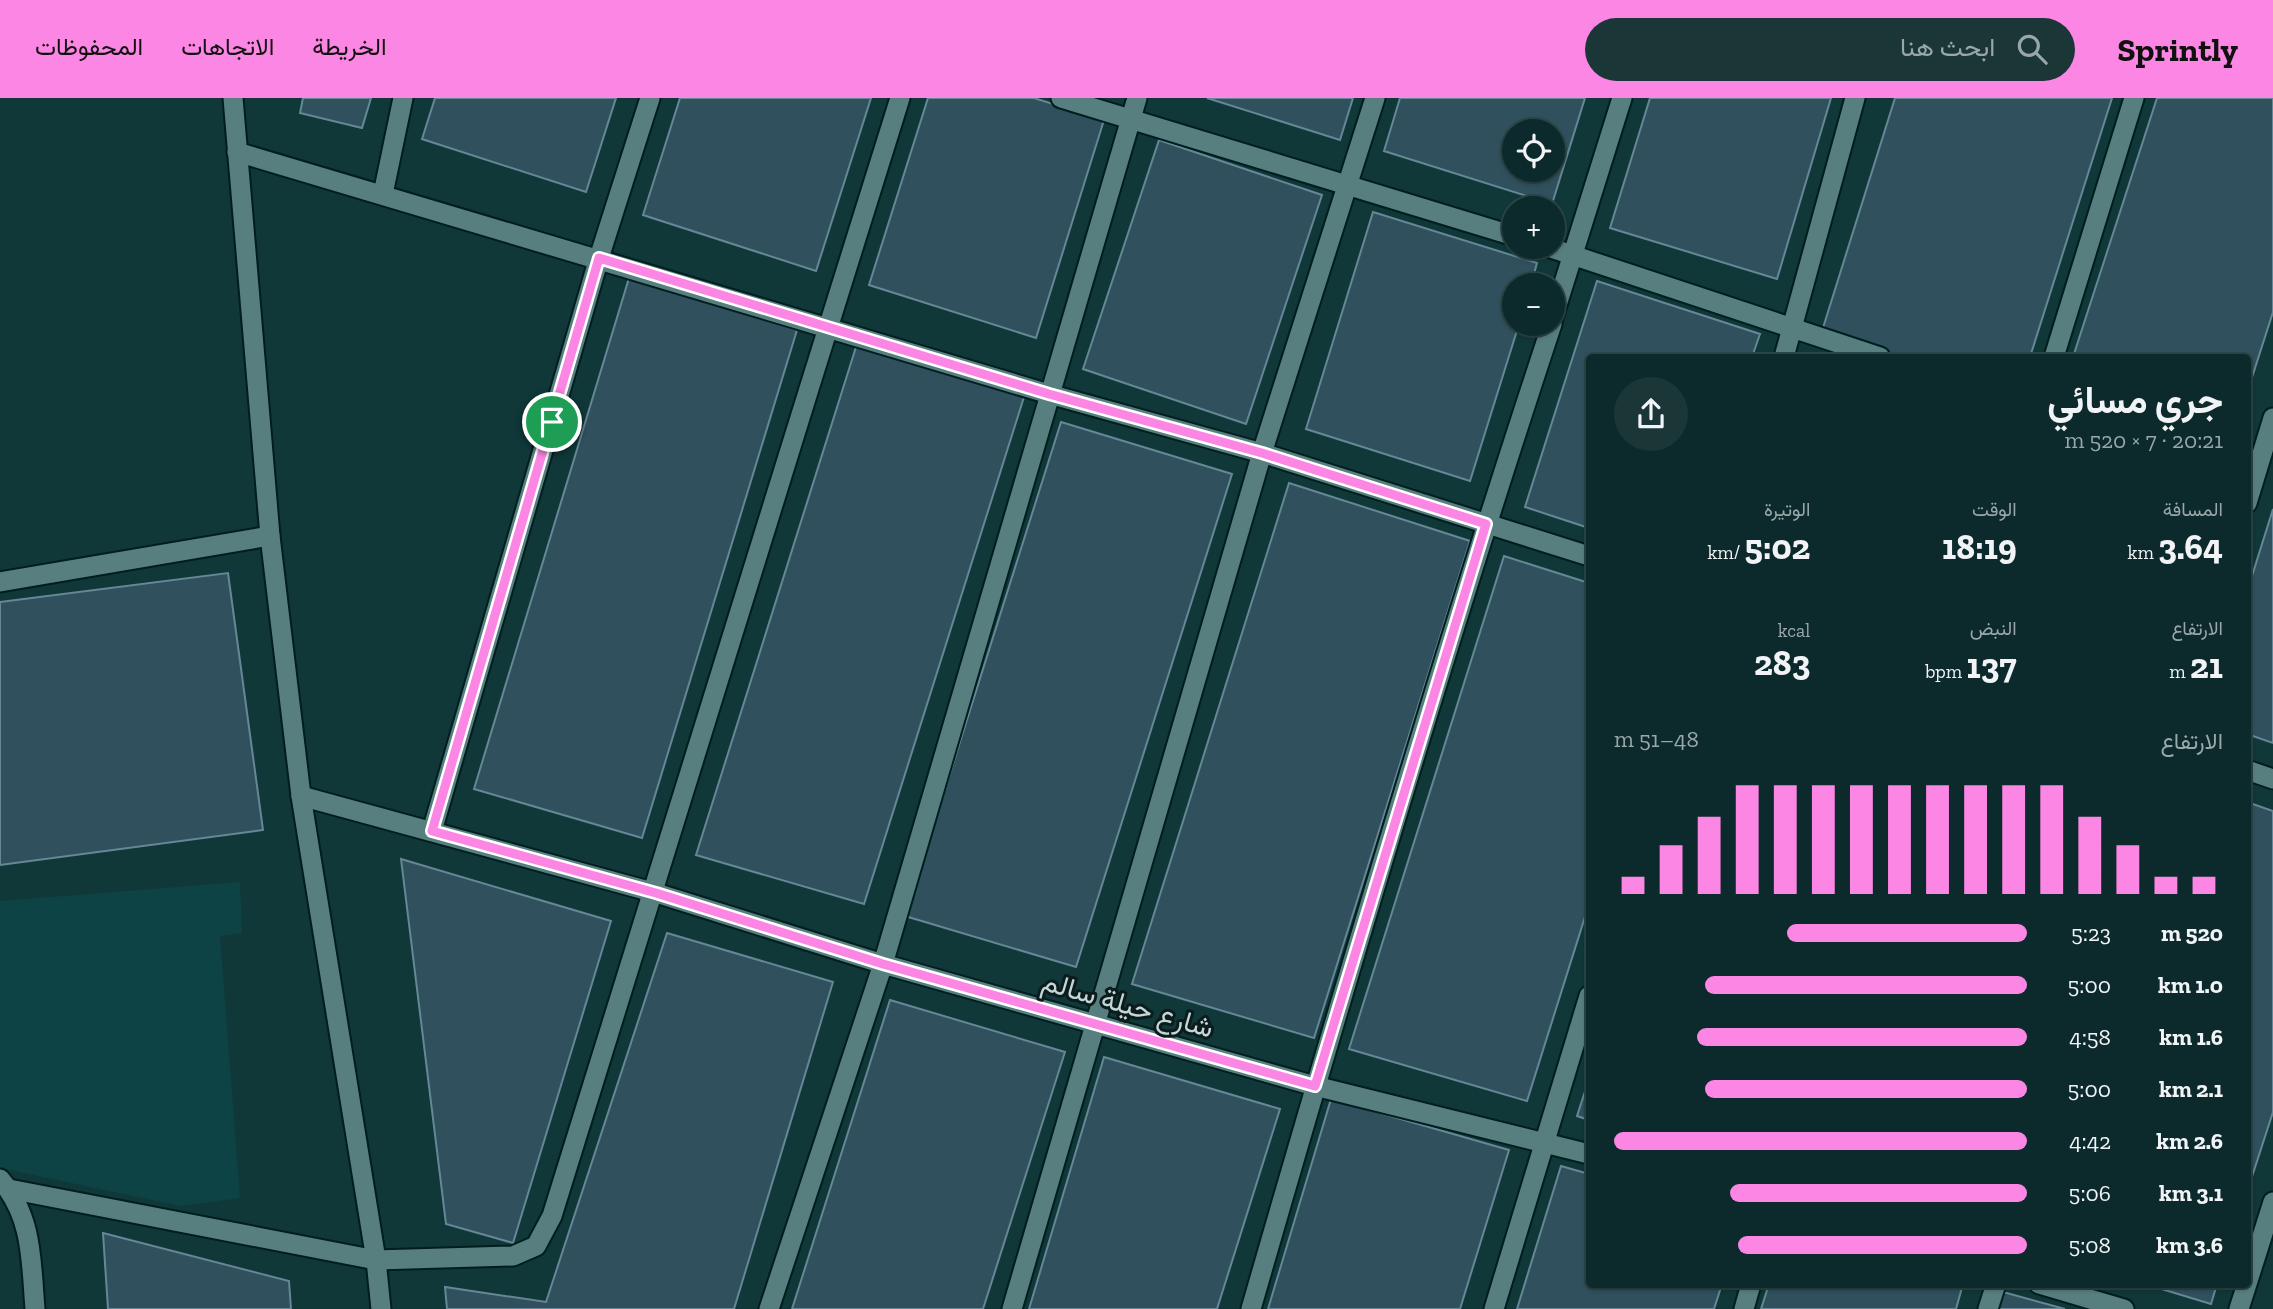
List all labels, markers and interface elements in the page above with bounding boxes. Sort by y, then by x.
search box [1585,18,2075,81]
icon: search [2013,30,2051,68]
text: Sprintly [2117,30,2238,69]
text: ابحث هنا [1900,31,1995,63]
text: المحفوظات [35,32,143,61]
text: الاتجاهات [181,32,274,61]
text: الخريطة [312,32,387,61]
map controls [1502,119,1565,336]
button: locate [1502,119,1565,182]
button: + [1502,196,1565,259]
button: − [1502,273,1565,336]
button: share [1614,377,1688,451]
text: جري مسائي [2047,377,2223,423]
pin [522,392,582,452]
icon: arrive [533,403,571,441]
text: 20:21 · 7 × 520 m [2064,426,2223,454]
text: الوتيرة [1764,498,1810,521]
text: الوقت [1972,498,2017,521]
text: المسافة [2163,498,2223,521]
text: 5:02 [1744,526,1810,568]
text: 18:19 [1942,526,2017,568]
text: 3.64 [2158,526,2223,568]
text: /km [1707,541,1744,564]
text: km [2128,541,2158,564]
text: النبض [1970,617,2017,640]
text: الارتفاع [2171,617,2223,640]
text: kcal [1778,619,1810,642]
text: 283 [1754,642,1810,684]
text: 137 [1967,645,2017,687]
text: 21 [2190,645,2223,687]
text: bpm [1925,660,1967,683]
text: m [2169,660,2190,683]
text: 48–51 m [1614,725,1699,753]
text: الارتفاع [2161,727,2223,755]
text: 5:23 [2071,919,2111,947]
text: 520 m [2161,919,2223,947]
street label: شارع حيلة سالم [1038,964,1217,1047]
text: 5:00 [2068,971,2111,999]
text: 1.0 km [2158,971,2223,999]
text: 4:58 [2069,1023,2111,1051]
text: 1.6 km [2159,1023,2223,1051]
text: 5:00 [2068,1075,2111,1103]
text: 2.1 km [2159,1075,2223,1103]
text: 4:42 [2069,1127,2111,1155]
text: 2.6 km [2156,1127,2223,1155]
text: 5:06 [2069,1179,2111,1207]
text: 3.1 km [2159,1179,2223,1207]
text: 5:08 [2068,1231,2111,1259]
text: 3.6 km [2156,1231,2223,1259]

